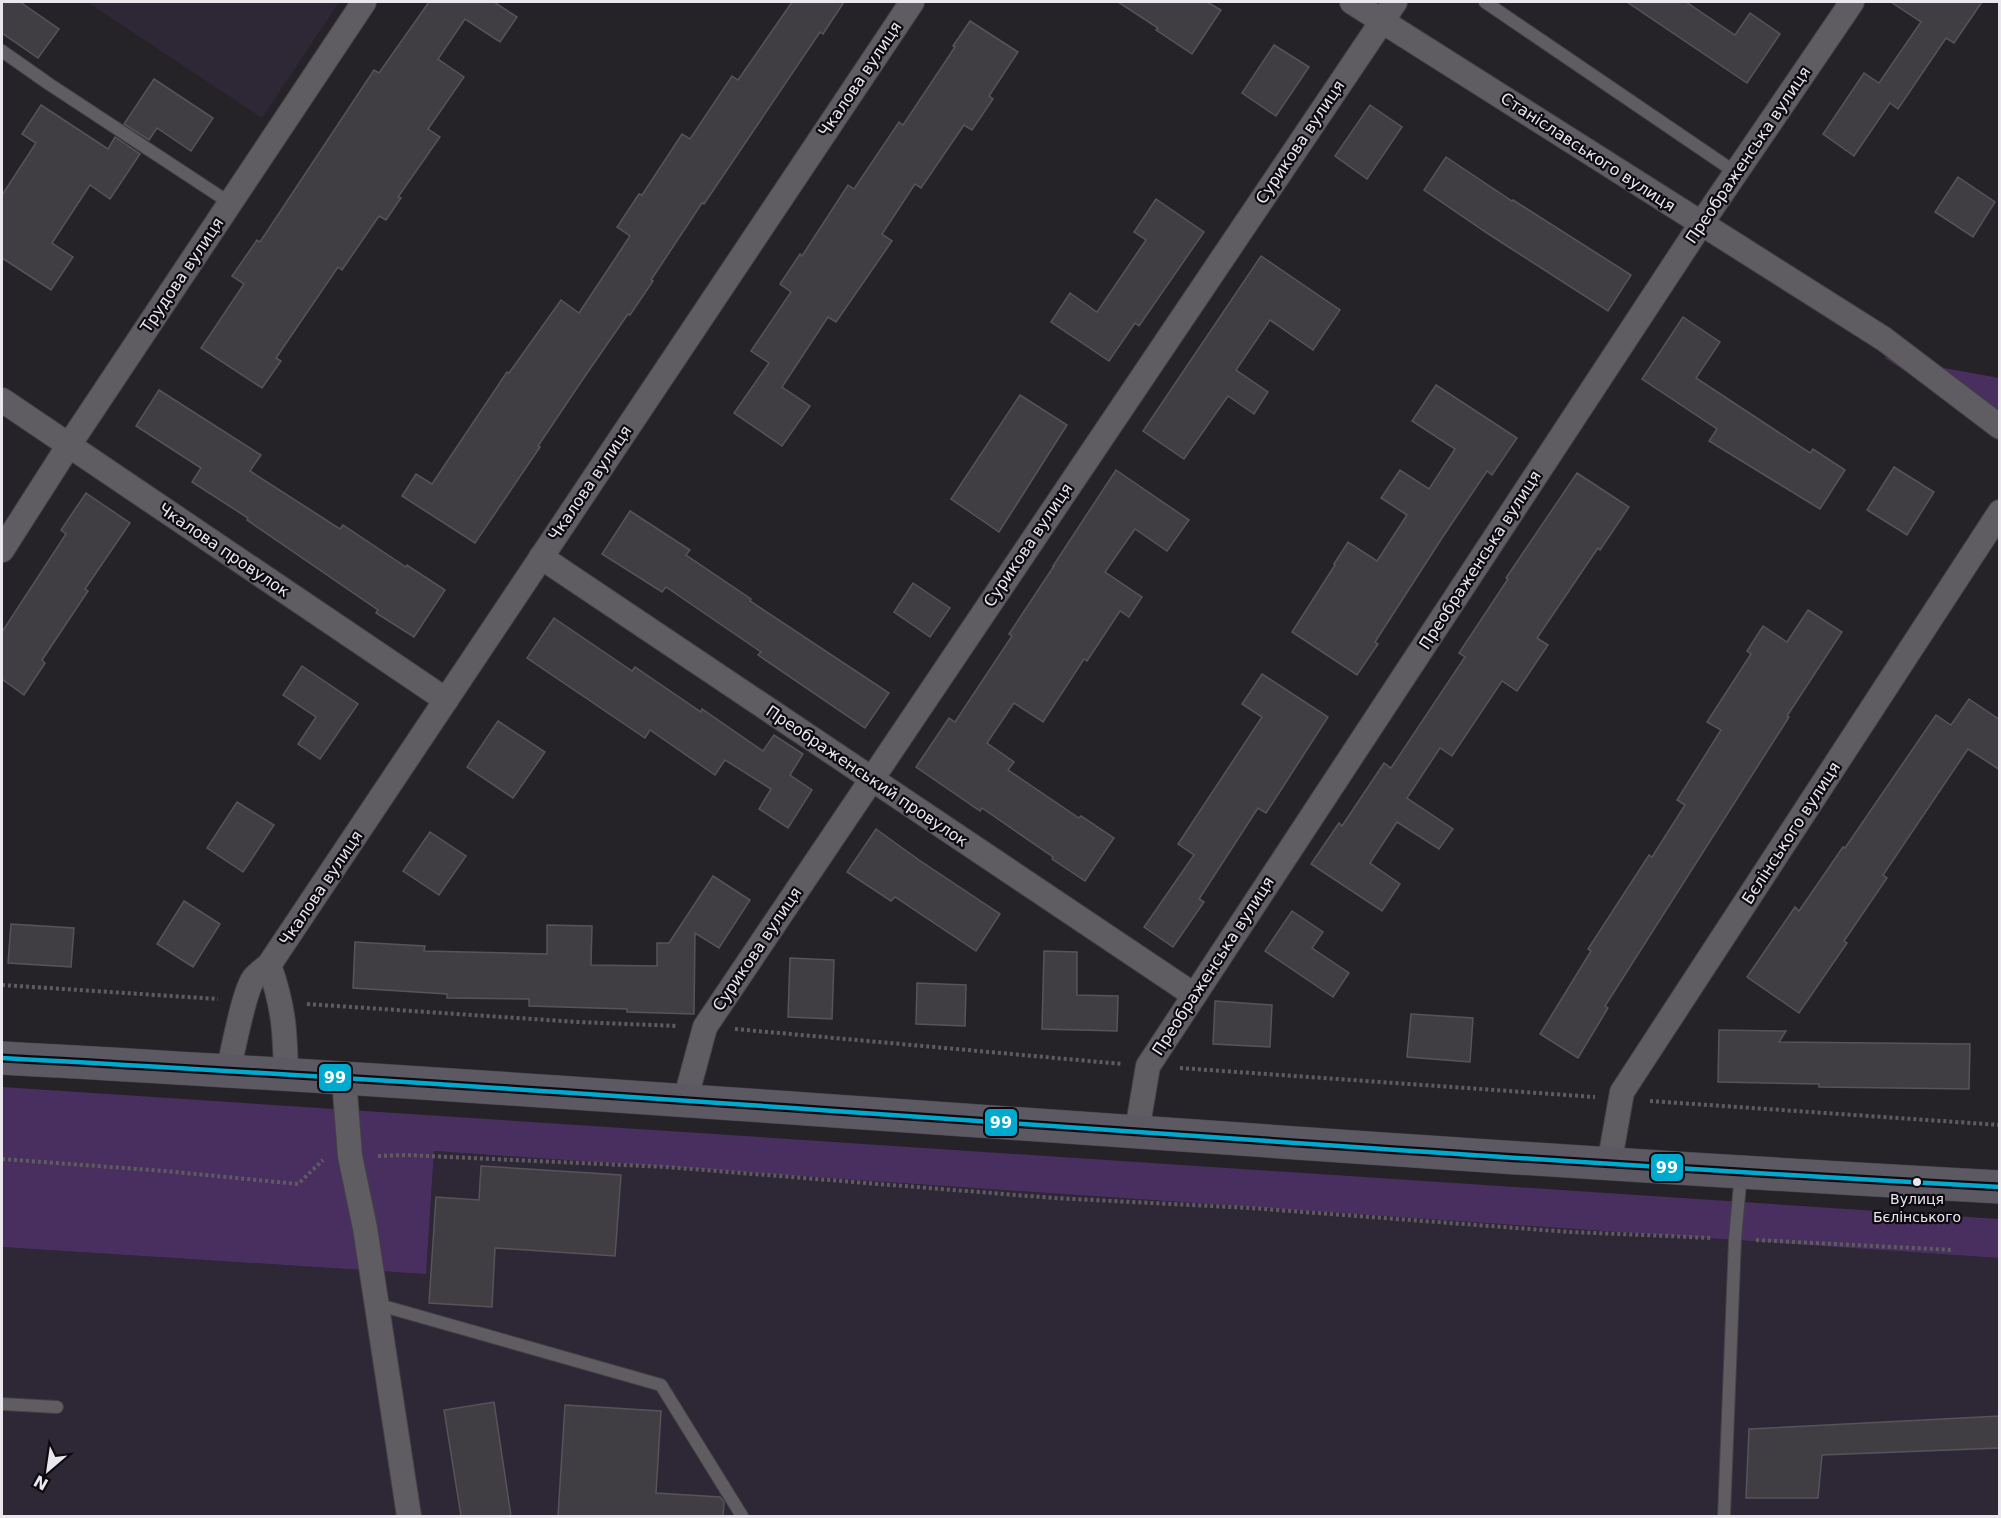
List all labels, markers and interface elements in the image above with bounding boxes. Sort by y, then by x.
street label: Чкалова вулиця [814,18,906,140]
street label: Преображенська вулиця [1682,63,1814,247]
street label: Сурикова вулиця [1252,77,1348,207]
street label: Станіславського вулиця [1497,88,1679,216]
street label: Трудова вулиця [136,214,228,337]
street label: Чкалова вулиця [544,422,636,544]
street label: Преображенська вулиця [1415,467,1545,653]
street label: Сурикова вулиця [980,480,1076,610]
street label: Чкалова провулок [155,499,293,601]
street label: Преображенський провулок [763,701,972,851]
street label: Бєлінського вулиця [1738,758,1844,908]
street label: Чкалова вулиця [275,827,367,949]
street label: Преображенська вулиця [1148,873,1278,1059]
street label: Сурикова вулиця [709,884,805,1014]
line badge: 99 [318,1063,352,1092]
text: 99 [324,1068,346,1087]
line badge: 99 [984,1108,1018,1137]
text: 99 [990,1113,1012,1132]
line badge: 99 [1650,1153,1684,1182]
text: 99 [1656,1158,1678,1177]
marker: Вулиця Бєлінського [1911,1176,1923,1188]
place label: Вулиця Бєлінського [1873,1191,1961,1225]
north arrow [18,1440,78,1500]
text: N [31,1471,51,1494]

